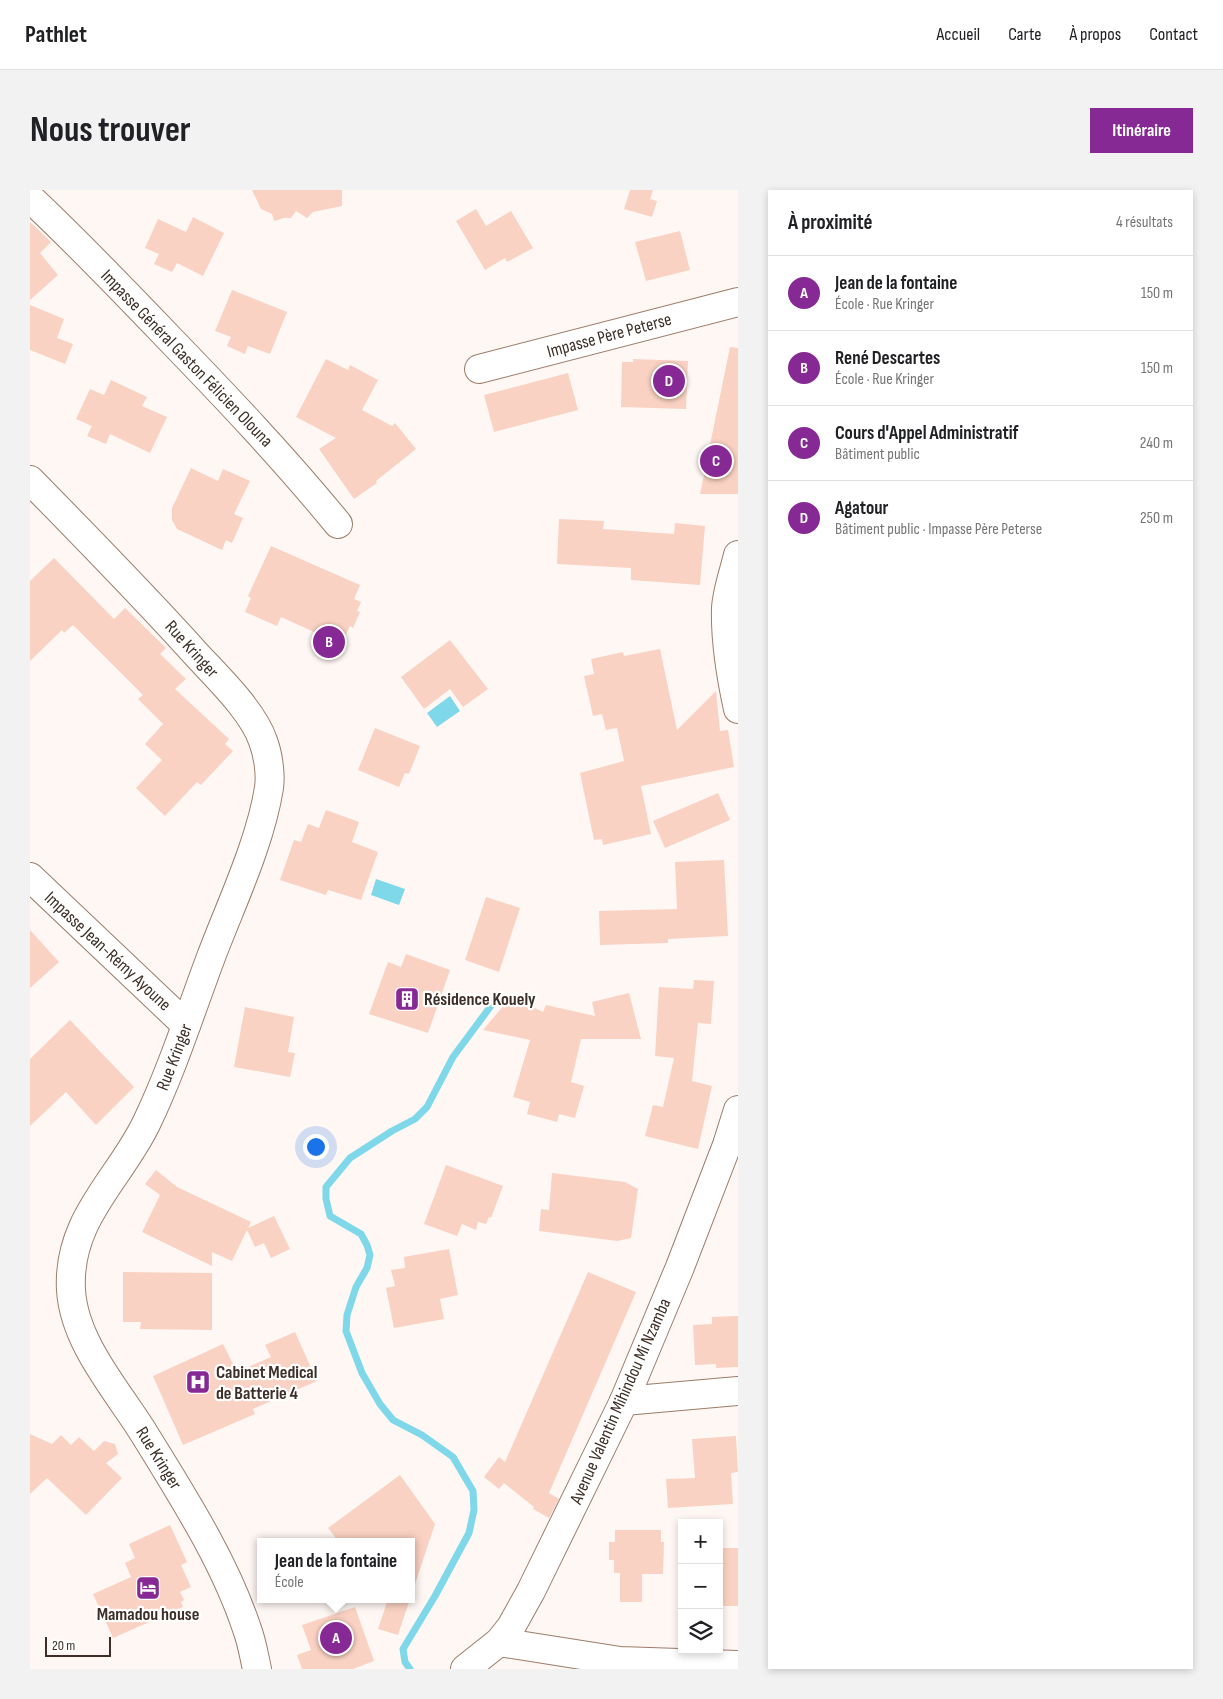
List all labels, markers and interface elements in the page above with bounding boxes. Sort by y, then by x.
text: Pathlet [25,20,87,49]
text: Accueil [936,24,980,45]
text: Carte [1008,24,1041,45]
text: À propos [1069,24,1121,45]
text: Contact [1149,24,1198,45]
button: Itinéraire [1090,108,1193,153]
text: Nous trouver [30,109,191,152]
text: À proximité [788,210,873,235]
text: 4 résultats [1116,213,1173,232]
street label: Impasse Général Gaston Félicien Olouna [96,265,277,451]
text: Jean de la fontaine [835,272,957,295]
text: A [800,284,808,303]
text: 150 m [1141,284,1173,303]
text: École · Rue Kringer [835,295,934,314]
street label: Impasse Père Peterse [545,309,674,362]
text: René Descartes [835,347,940,370]
text: B [800,359,808,378]
text: 150 m [1141,359,1173,378]
pin: D [653,362,685,400]
text: École · Rue Kringer [835,370,934,389]
text: Cours d'Appel Administratif [835,422,1018,445]
text: C [800,434,808,453]
text: 240 m [1140,434,1173,453]
pin: C [700,442,732,480]
text: Bâtiment public [835,445,920,464]
text: Agatour [835,497,888,520]
text: D [800,509,808,528]
text: 250 m [1140,509,1173,528]
text: Bâtiment public · Impasse Père Peterse [835,520,1042,539]
street label: Rue Kringer [160,616,223,682]
pin: B [313,623,345,661]
street label: Impasse Jean-Rémy Ayoune [40,887,175,1015]
building icon: Résidence Kouely [394,986,420,1012]
place label: Résidence Kouely [424,989,536,1010]
street label: Rue Kringer [152,1021,197,1093]
your location [303,1134,329,1160]
street label: Avenue Valentin Mihindou Mi Nzamba [565,1295,675,1508]
place label: Cabinet Medical de Batterie 4 [216,1362,317,1404]
hospital icon: Cabinet Medical de Batterie 4 [185,1369,211,1395]
street label: Rue Kringer [131,1423,186,1493]
map controls [678,1519,723,1654]
button: + [678,1519,723,1564]
popup [257,1538,415,1603]
text: Jean de la fontaine [275,1550,397,1573]
button: − [678,1564,723,1609]
text: École [275,1573,304,1592]
hotel icon: Mamadou house [135,1575,161,1601]
place label: Mamadou house [97,1604,199,1625]
button: layers [678,1609,723,1654]
pin: A [320,1619,352,1657]
scale bar [45,1634,111,1657]
text: 20 m [52,1637,75,1654]

